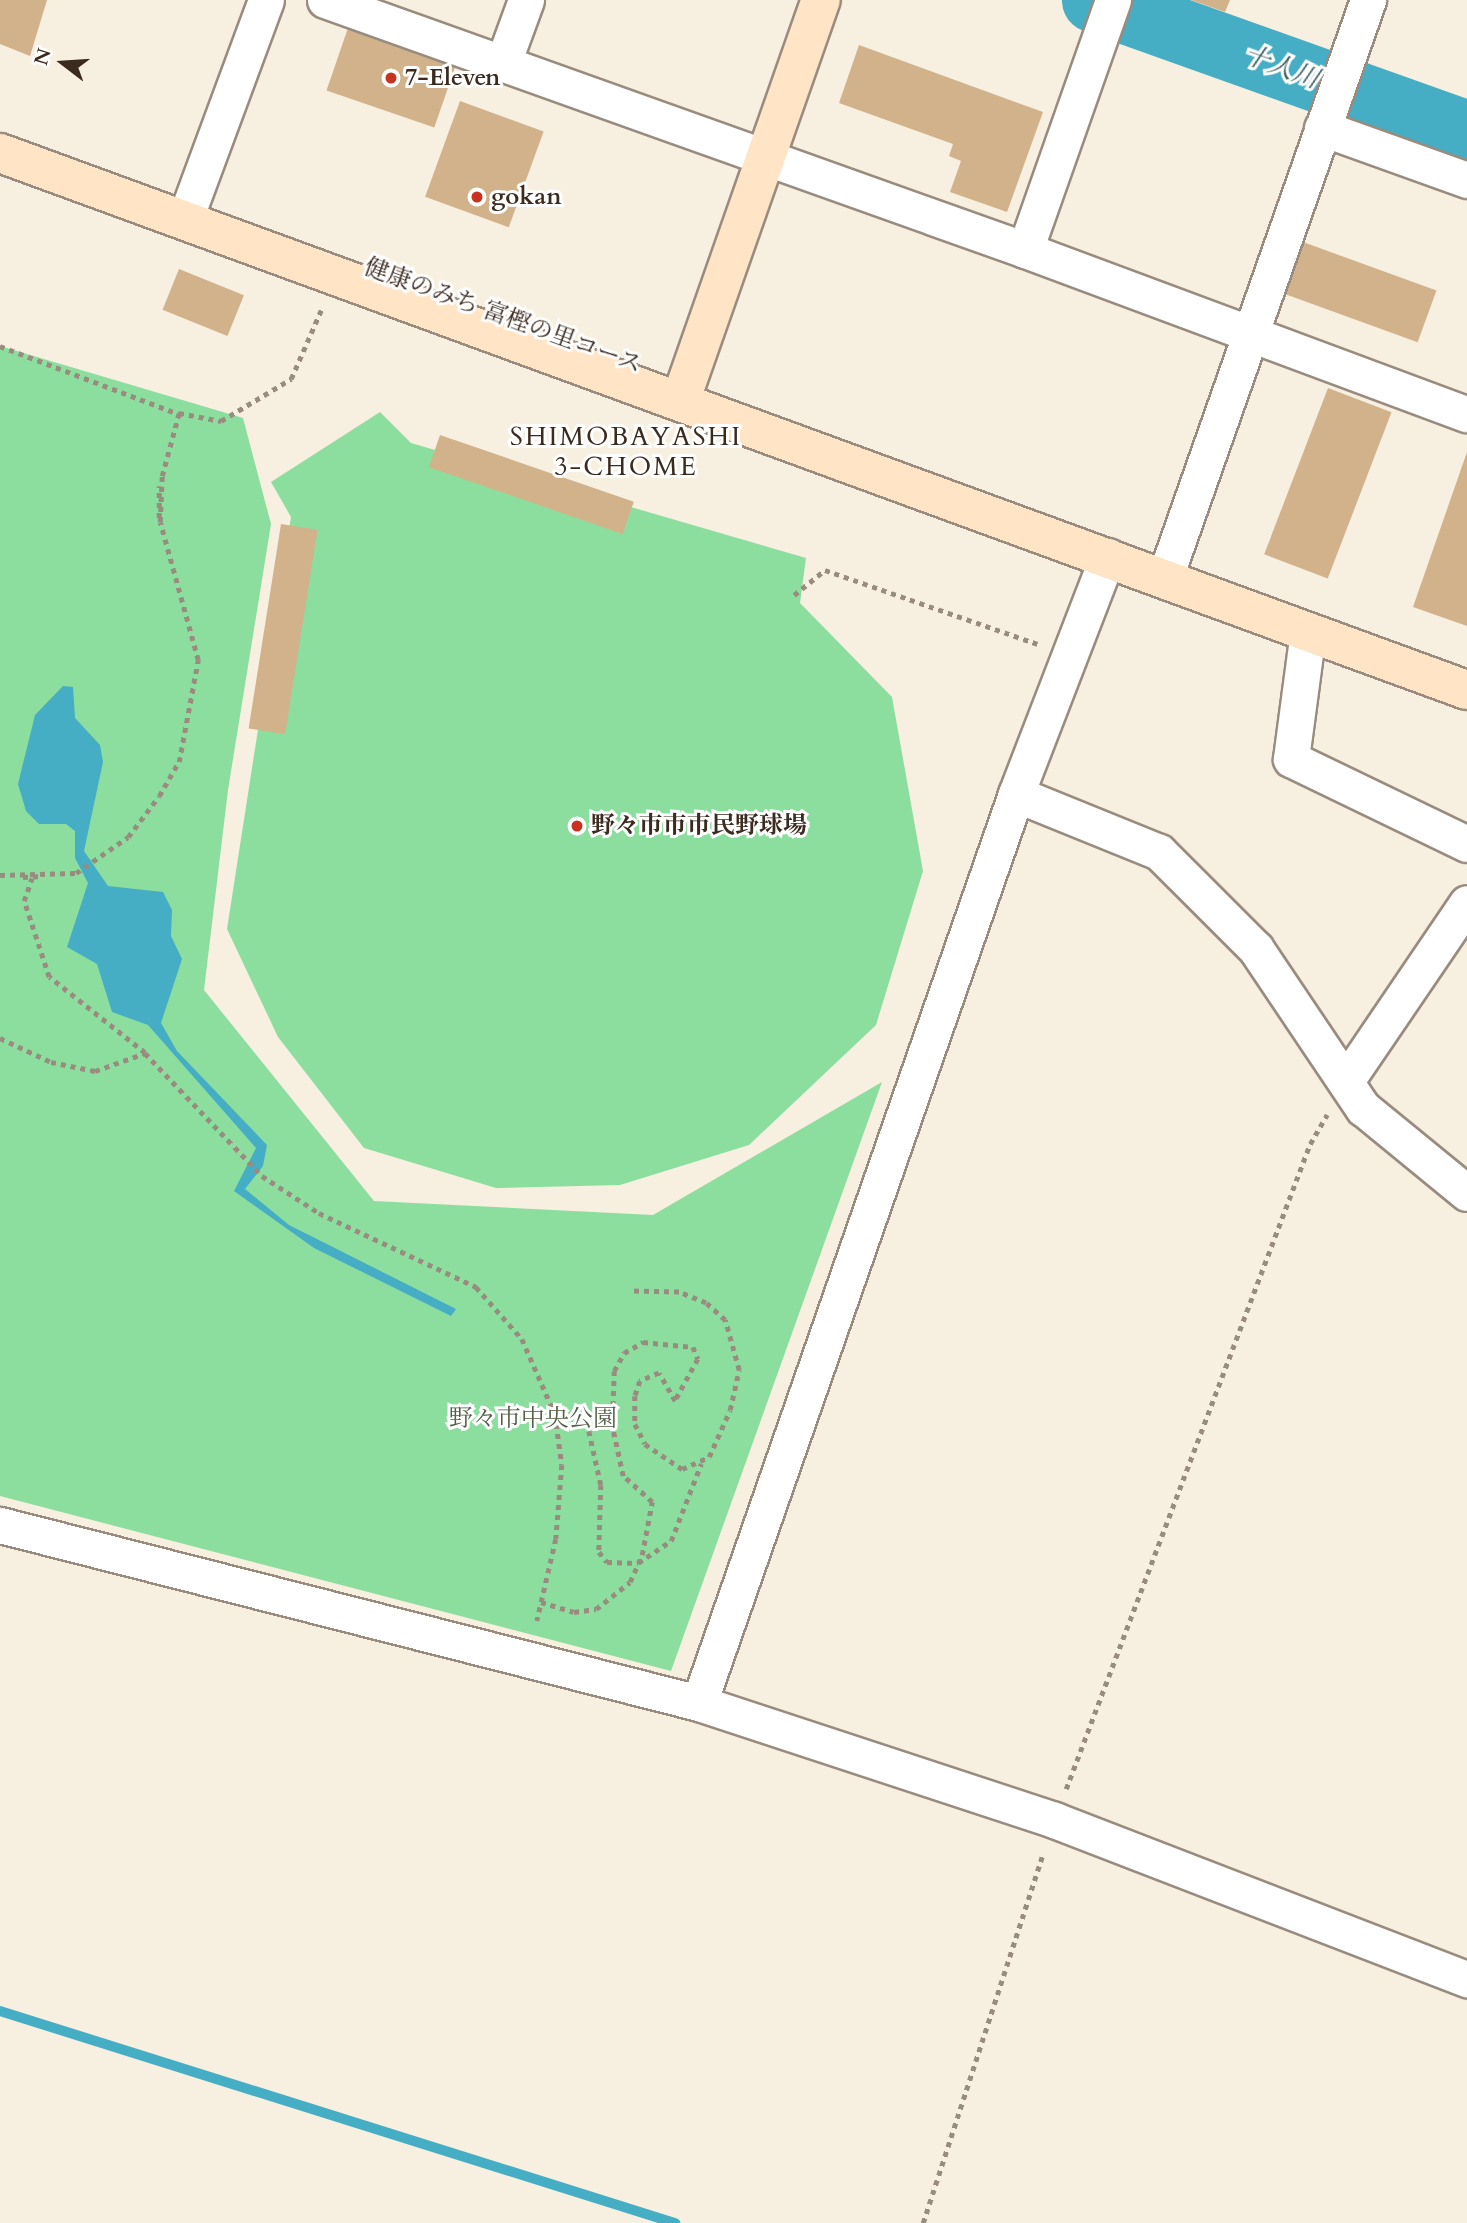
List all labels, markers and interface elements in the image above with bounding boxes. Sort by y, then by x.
north arrow [28,28,98,98]
water label: 十人川 [1239,39,1323,95]
text: N [28,45,58,69]
place label: 7-Eleven [405,64,501,92]
marker: 7-Eleven [383,70,399,86]
place label: gokan [491,183,562,211]
marker: gokan [469,189,485,205]
street label: 健康のみち 富樫の里コース [360,252,646,380]
district label: SHIMOBAYASHI 3-CHOME [511,421,741,482]
place label: 野々市市市民野球場 [591,812,807,840]
marker: 野々市市市民野球場 [569,818,585,834]
park label: 野々市中央公園 [449,1405,617,1433]

